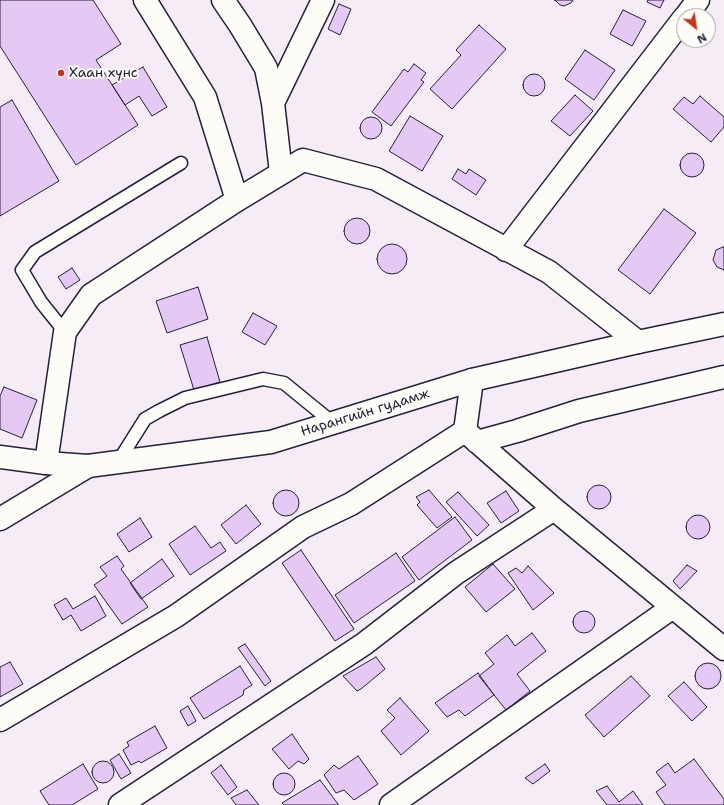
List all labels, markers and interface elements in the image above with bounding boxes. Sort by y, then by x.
north arrow [676,8,716,48]
text: N [694,29,709,47]
place label: Хаан хүнс [69,65,138,81]
marker: Хаан хүнс [56,68,66,78]
street label: Нарангийн гудамж [299,385,431,441]

